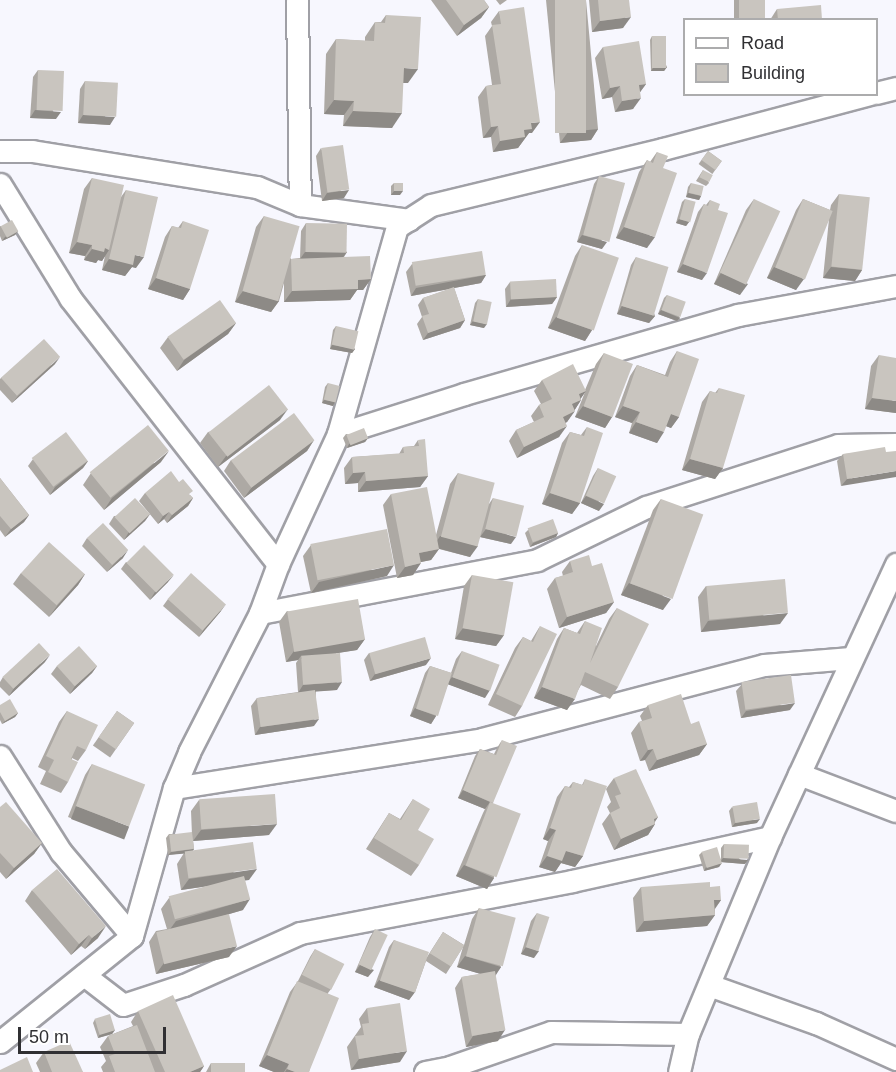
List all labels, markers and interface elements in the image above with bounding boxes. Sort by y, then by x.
legend [683,18,878,96]
text: Road [741,33,784,53]
text: Building [741,63,805,83]
scale bar [21,1015,170,1053]
text: 50 m [29,1027,69,1047]

